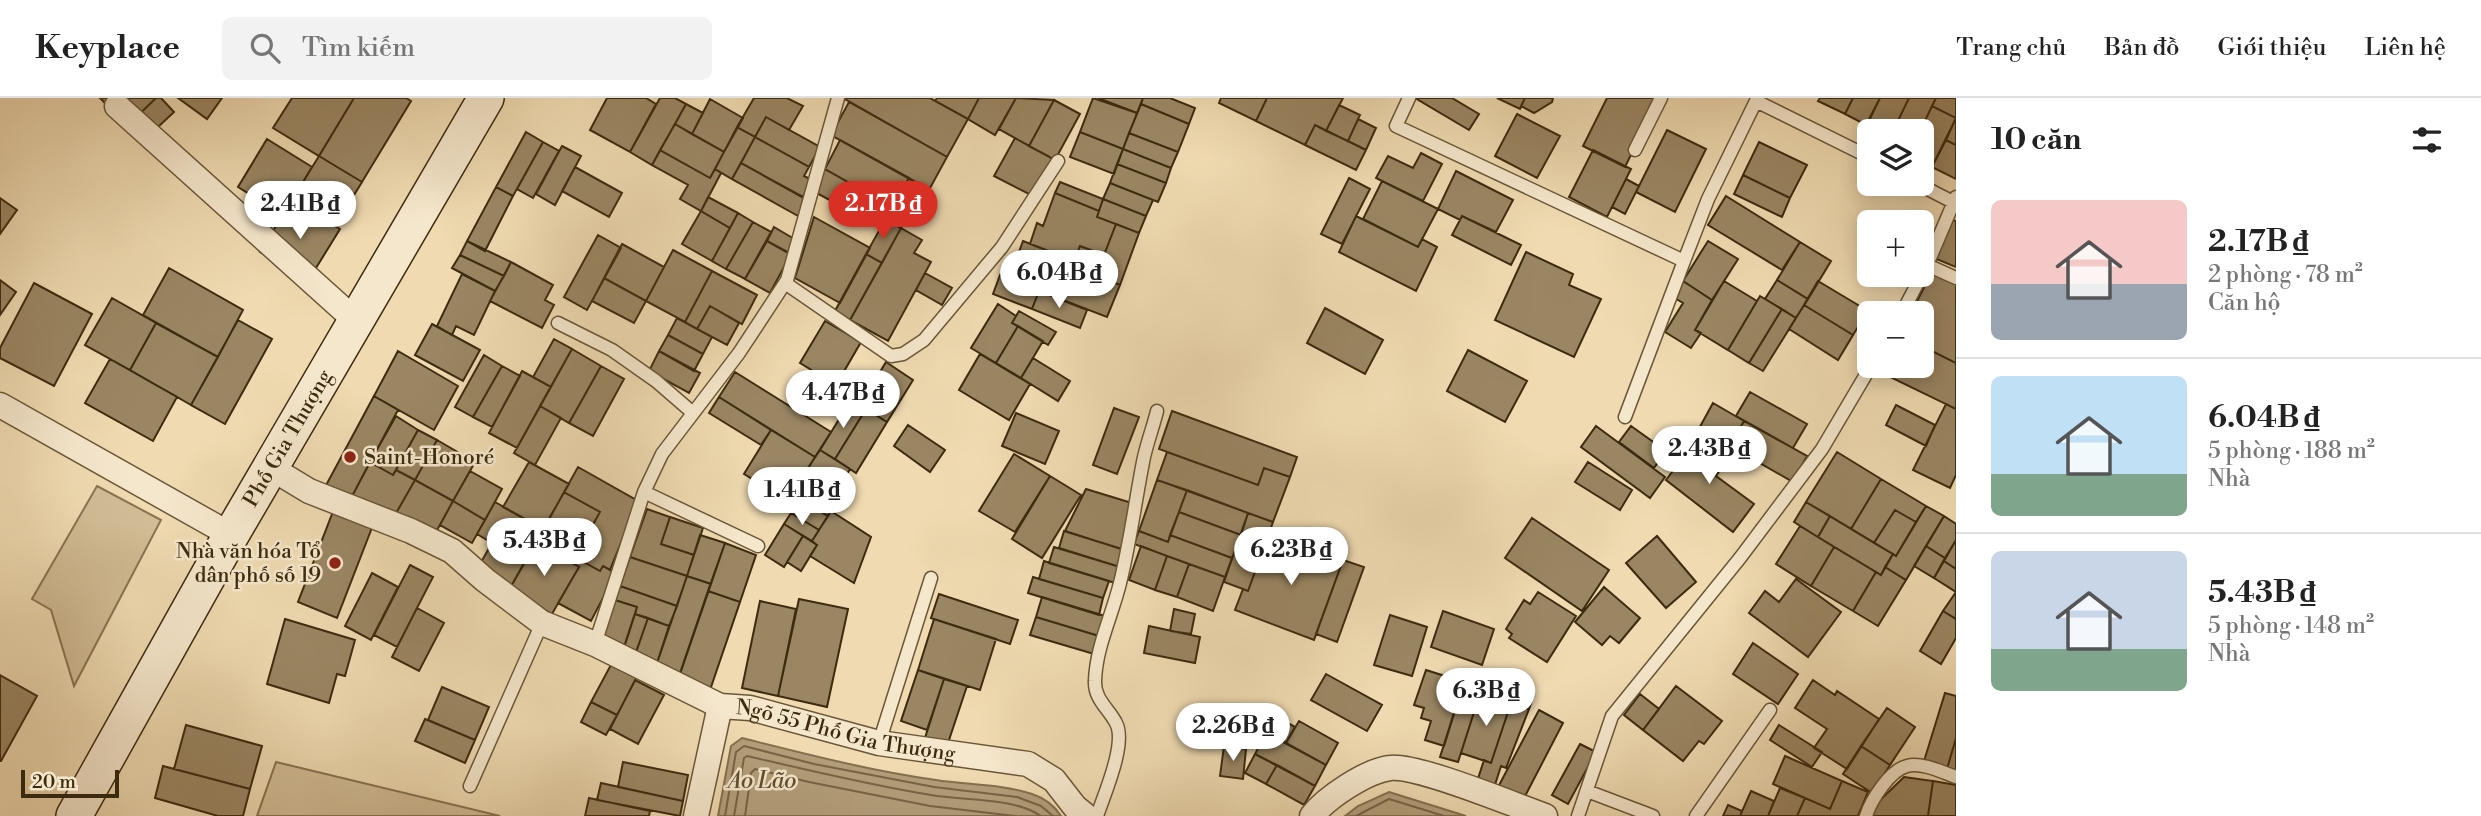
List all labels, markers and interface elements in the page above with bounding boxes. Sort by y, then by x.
search box [222,17,712,80]
text: Keyplace [35,28,180,69]
icon: search [246,29,284,67]
text: Tìm kiếm [302,32,415,64]
text: Trang chủ [1956,33,2066,63]
text: Bản đồ [2104,33,2180,63]
text: Giới thiệu [2218,33,2326,63]
text: Liên hệ [2364,33,2446,63]
map controls [1857,119,1934,378]
button: layers [1857,119,1934,196]
text: 10 căn [1991,121,2081,159]
icon: filters [2408,121,2446,159]
pin: 2.41B ₫ [235,181,365,241]
pin: 2.17B ₫ [818,181,948,241]
text: 2.41B ₫ [260,190,340,218]
text: 2.17B ₫ [845,190,921,218]
button: + [1857,210,1934,287]
text: 2.17B ₫ [2208,223,2308,261]
icon: home [2047,228,2131,312]
pin: 6.04B ₫ [994,250,1124,310]
text: 6.04B ₫ [1016,259,1102,287]
text: 2 phòng · 78 m² [2208,261,2363,289]
text: Căn hộ [2208,289,2281,317]
button: − [1857,301,1934,378]
street label: Phố Gia Thượng [238,365,339,512]
pin: 4.47B ₫ [778,370,908,430]
text: 4.47B ₫ [802,379,884,407]
text: 6.04B ₫ [2208,399,2320,437]
icon: home [2047,404,2131,488]
pin: 2.43B ₫ [1644,426,1774,486]
text: 2.43B ₫ [1668,435,1750,463]
text: 5 phòng · 188 m² [2208,437,2375,465]
place label: Saint-Honoré [364,445,494,471]
marker: Saint-Honoré [342,449,358,465]
text: Nhà [2208,465,2250,493]
pin: 1.41B ₫ [737,468,867,527]
text: 1.41B ₫ [764,476,840,504]
pin: 5.43B ₫ [479,518,609,578]
text: 5.43B ₫ [503,527,585,555]
pin: 6.23B ₫ [1226,528,1356,587]
text: 6.23B ₫ [1250,536,1332,564]
place label: Nhà văn hóa Tổ dân phố số 19 [176,539,321,589]
marker: Nhà văn hóa Tổ dân phố số 19 [327,555,343,571]
text: 5.43B ₫ [2208,574,2316,612]
icon: home [2047,579,2131,663]
text: 5 phòng · 148 m² [2208,612,2374,640]
text: Nhà [2208,640,2250,668]
pin: 6.3B ₫ [1429,668,1543,728]
text: 6.3B ₫ [1452,677,1520,705]
street label: Ngõ 55 Phố Gia Thượng [735,695,957,768]
pin: 2.26B ₫ [1168,704,1298,763]
text: 2.26B ₫ [1192,712,1274,740]
scale bar [21,767,119,799]
water label: Ao Lão [725,767,796,795]
text: 20 m [32,770,76,794]

